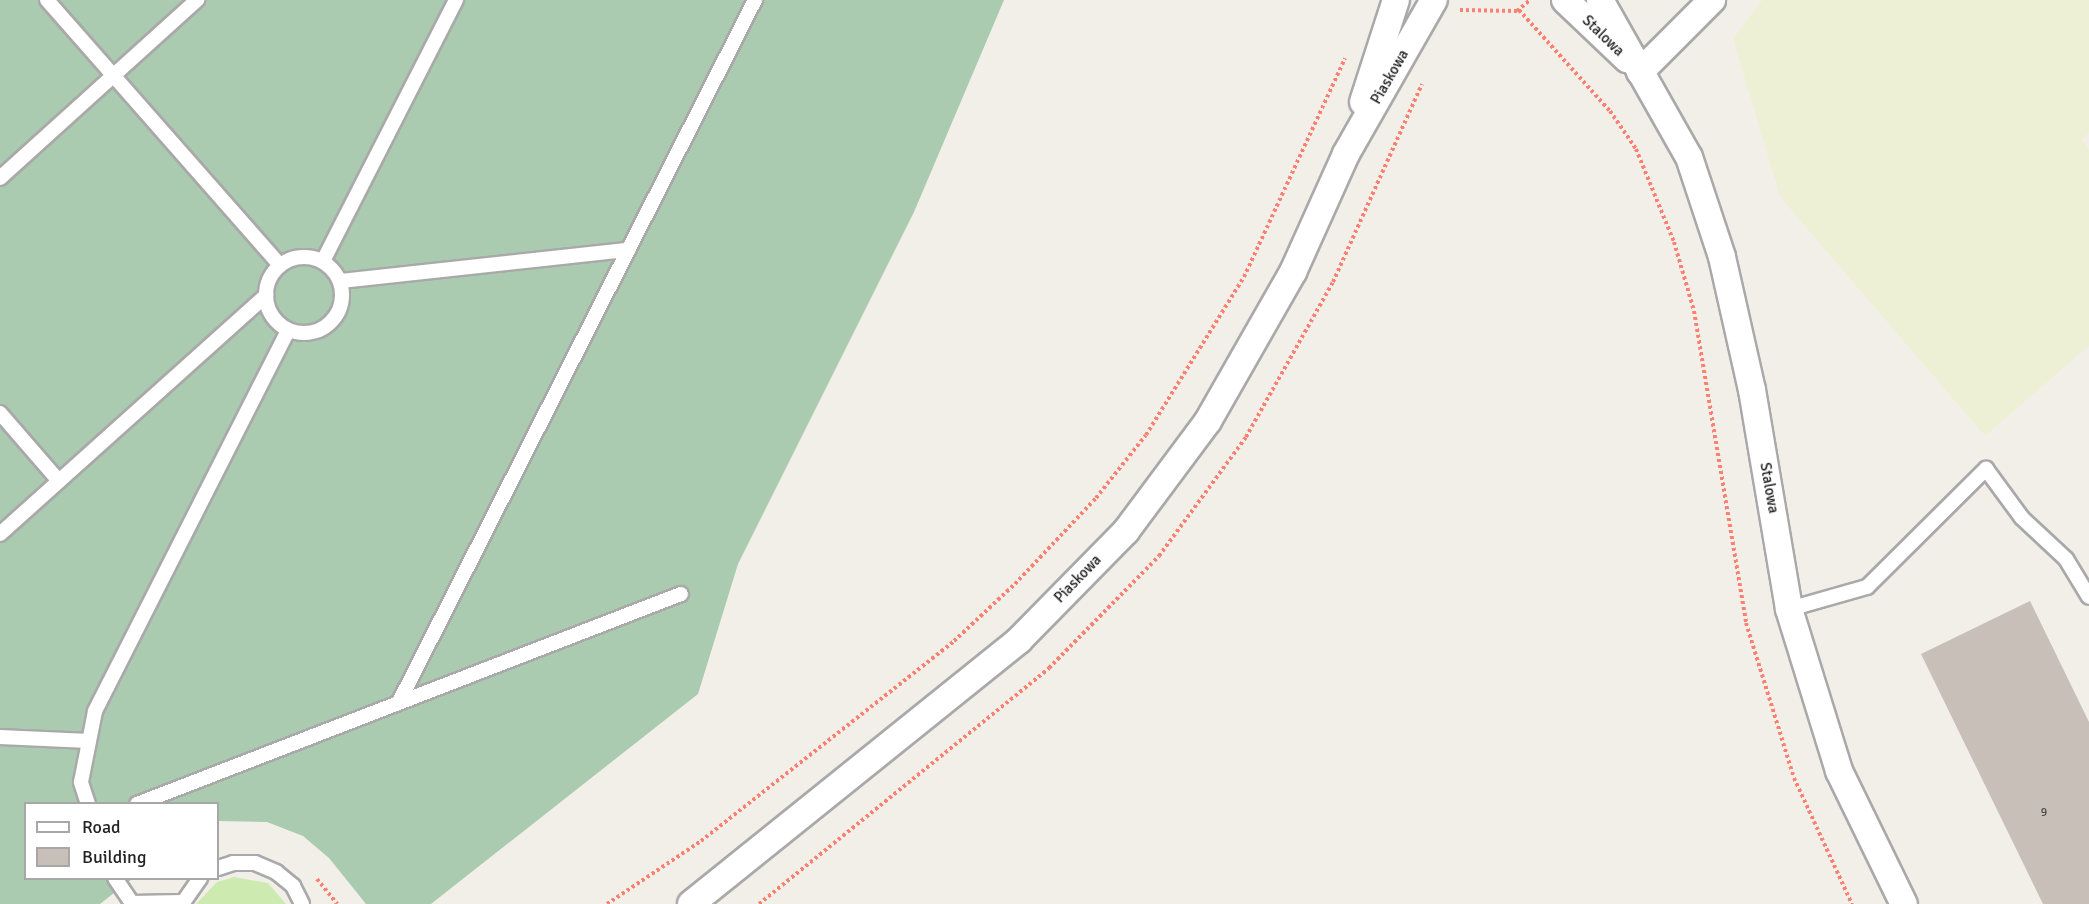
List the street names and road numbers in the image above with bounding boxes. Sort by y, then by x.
street label: Stalowa [1578,12,1628,60]
street label: Piaskowa [1367,47,1413,107]
street label: Stalowa [1756,461,1782,515]
street label: Piaskowa [1051,551,1105,607]

